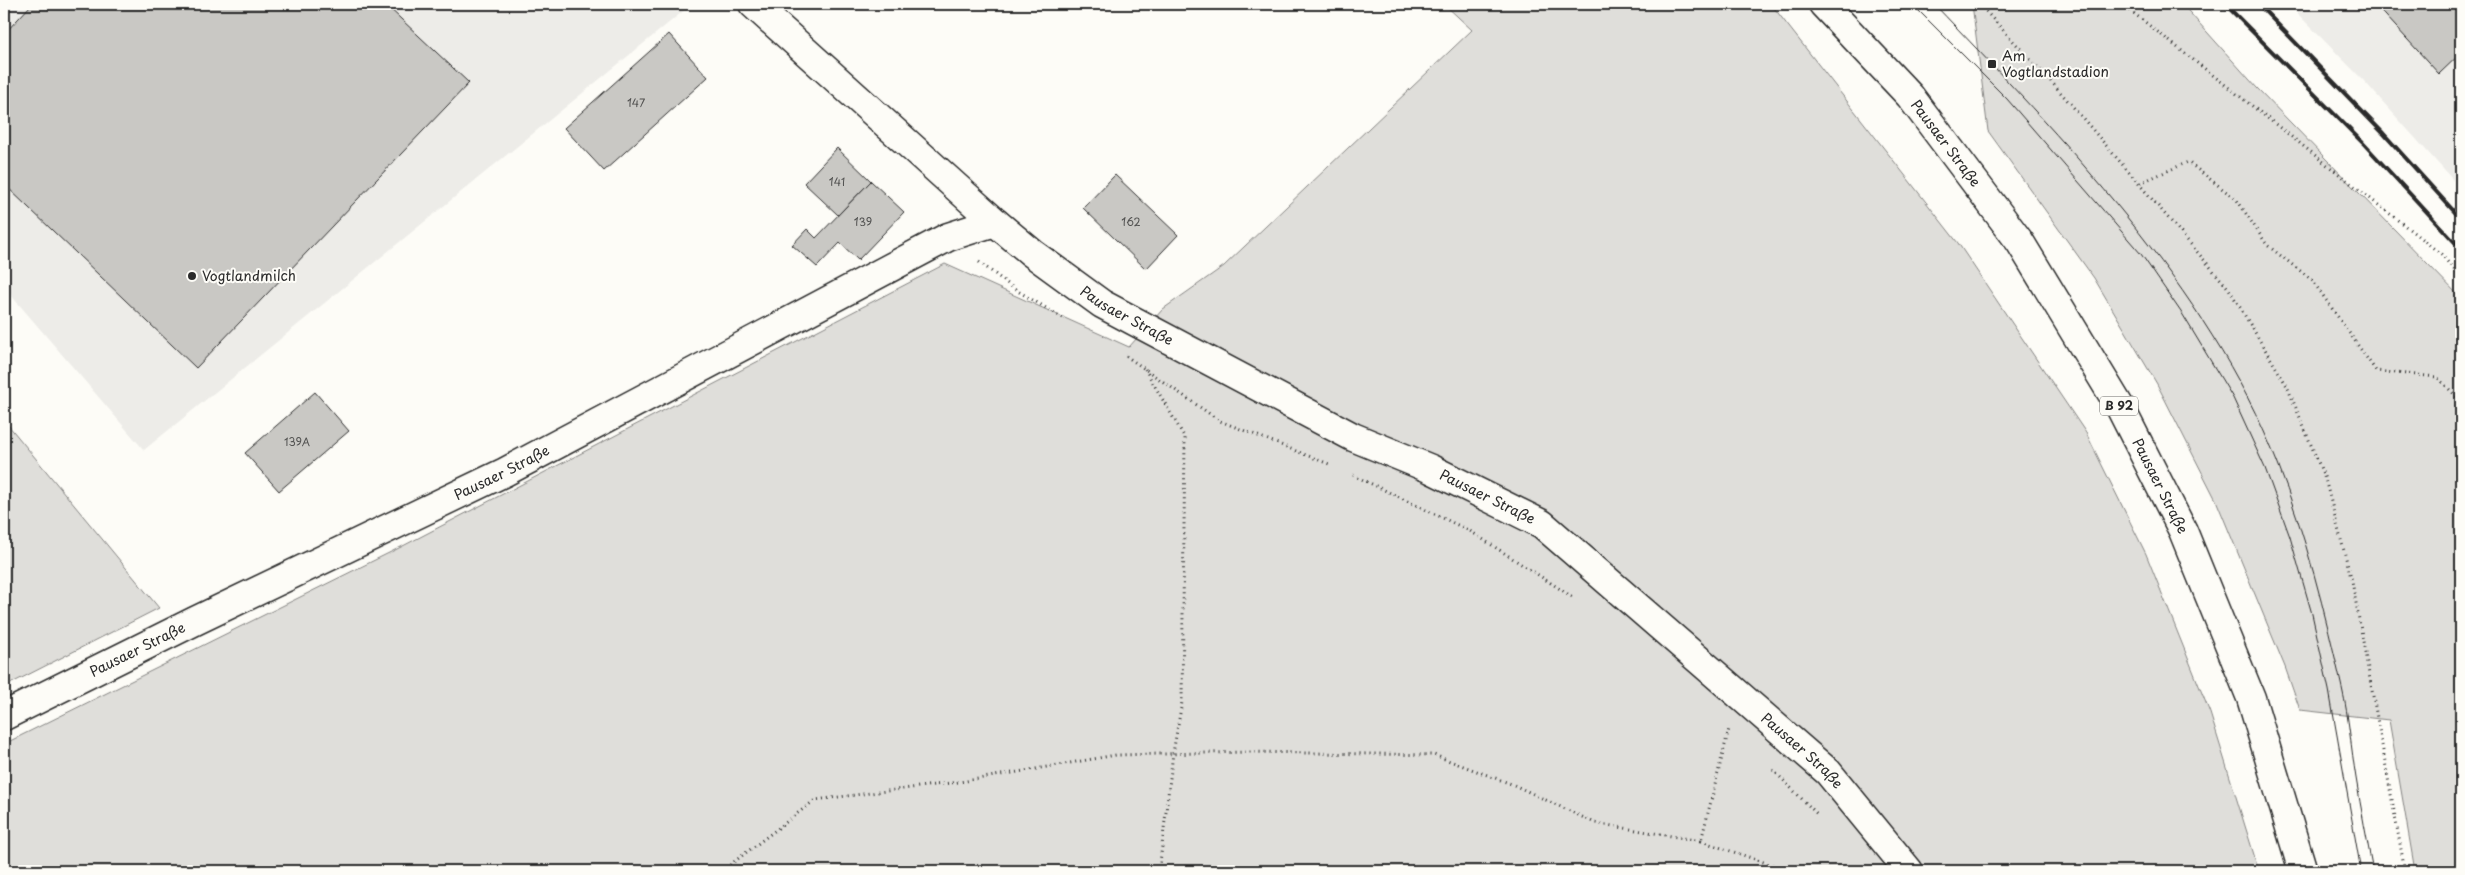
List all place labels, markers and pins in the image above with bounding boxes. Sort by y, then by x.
place label: Am Vogtlandstadion [2002,45,2109,82]
marker: Am Vogtlandstadion [1986,58,1998,70]
place label: Vogtlandmilch [202,265,296,286]
marker: Vogtlandmilch [186,270,198,282]

